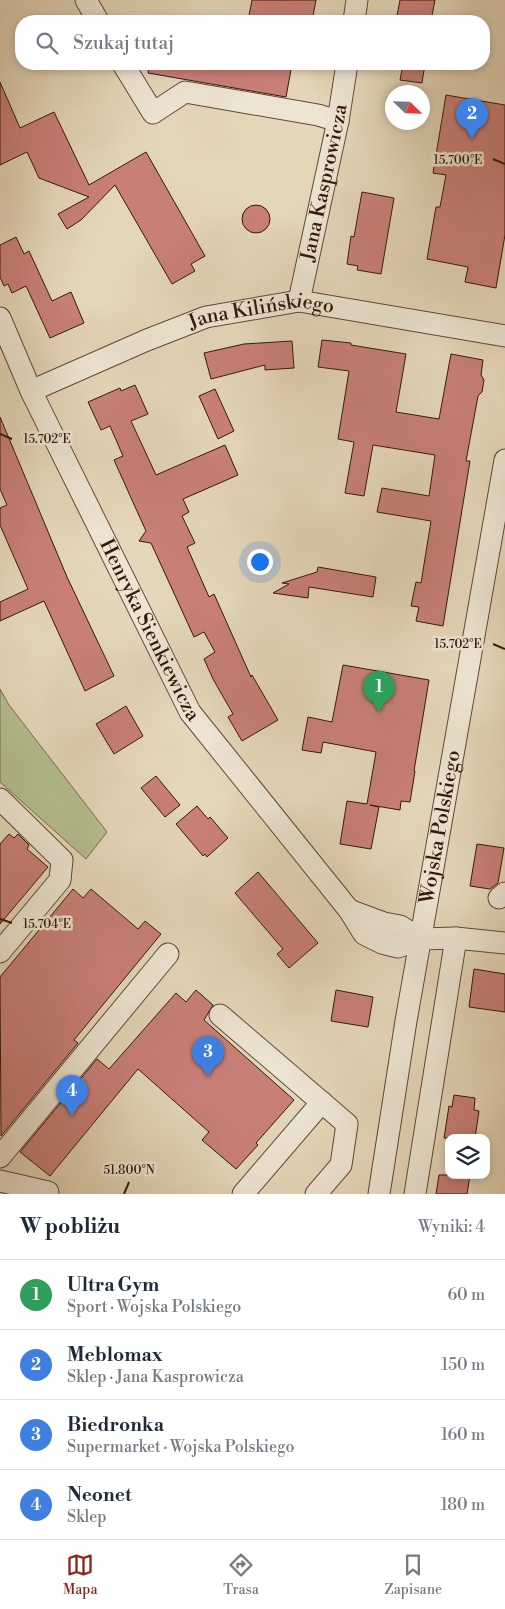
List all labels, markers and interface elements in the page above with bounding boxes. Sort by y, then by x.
search box [15,15,490,70]
icon: search [33,29,61,57]
text: Szukaj tutaj [73,31,174,55]
north arrow [385,85,430,130]
pin: 2 [456,98,488,139]
street label: Jana Kasprowicza [295,101,353,265]
text: 15.700°E [434,153,482,168]
street label: Jana Kilińskiego [184,288,336,336]
text: 15.702°E [23,432,71,447]
street label: Henryka Sienkiewicza [94,535,206,727]
your location [247,549,273,575]
text: 15.702°E [434,637,482,652]
pin: 1 [363,671,395,712]
street label: Wojska Polskiego [414,748,466,907]
text: 15.704°E [23,917,71,932]
pin: 3 [192,1036,224,1077]
pin: 4 [56,1075,88,1116]
map controls [445,1134,490,1179]
button: layers [445,1134,490,1179]
text: 51.800°N [103,1163,155,1178]
text: W pobliżu [20,1214,120,1240]
text: Wyniki: 4 [418,1217,485,1237]
text: Ultra Gym [67,1273,159,1297]
text: 1 [32,1285,40,1305]
text: 60 m [447,1285,485,1305]
text: Sport · Wojska Polskiego [67,1297,241,1317]
text: Meblomax [67,1343,163,1367]
text: 2 [31,1355,41,1375]
text: 150 m [441,1355,485,1375]
text: Sklep · Jana Kasprowicza [67,1367,244,1387]
text: Biedronka [67,1413,164,1437]
text: 3 [31,1425,41,1445]
text: 160 m [441,1425,485,1445]
text: Supermarket · Wojska Polskiego [67,1437,294,1457]
text: Neonet [67,1483,132,1507]
text: 4 [31,1495,41,1515]
text: 180 m [441,1495,485,1515]
text: Sklep [67,1507,107,1527]
tab: Mapa [63,1551,98,1599]
tab: Trasa [223,1551,259,1599]
tab: Zapisane [385,1551,442,1599]

